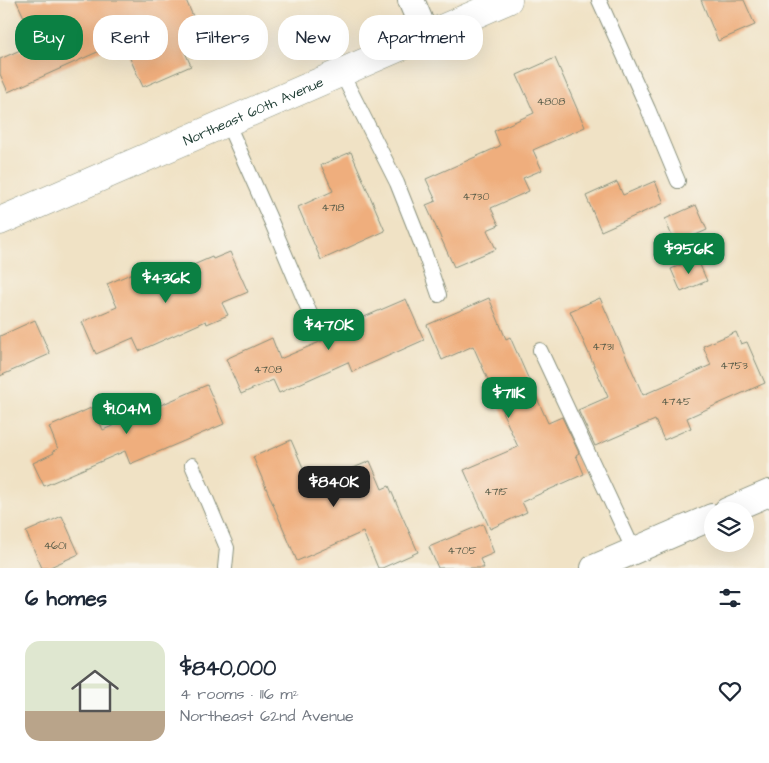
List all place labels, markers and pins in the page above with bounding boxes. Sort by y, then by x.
pin: $956K [654,232,724,275]
pin: $436K [131,262,201,304]
pin: $470K [294,308,364,351]
pin: $711K [474,376,544,419]
pin: $1.04M [86,392,168,435]
pin: $840K [299,466,369,508]

